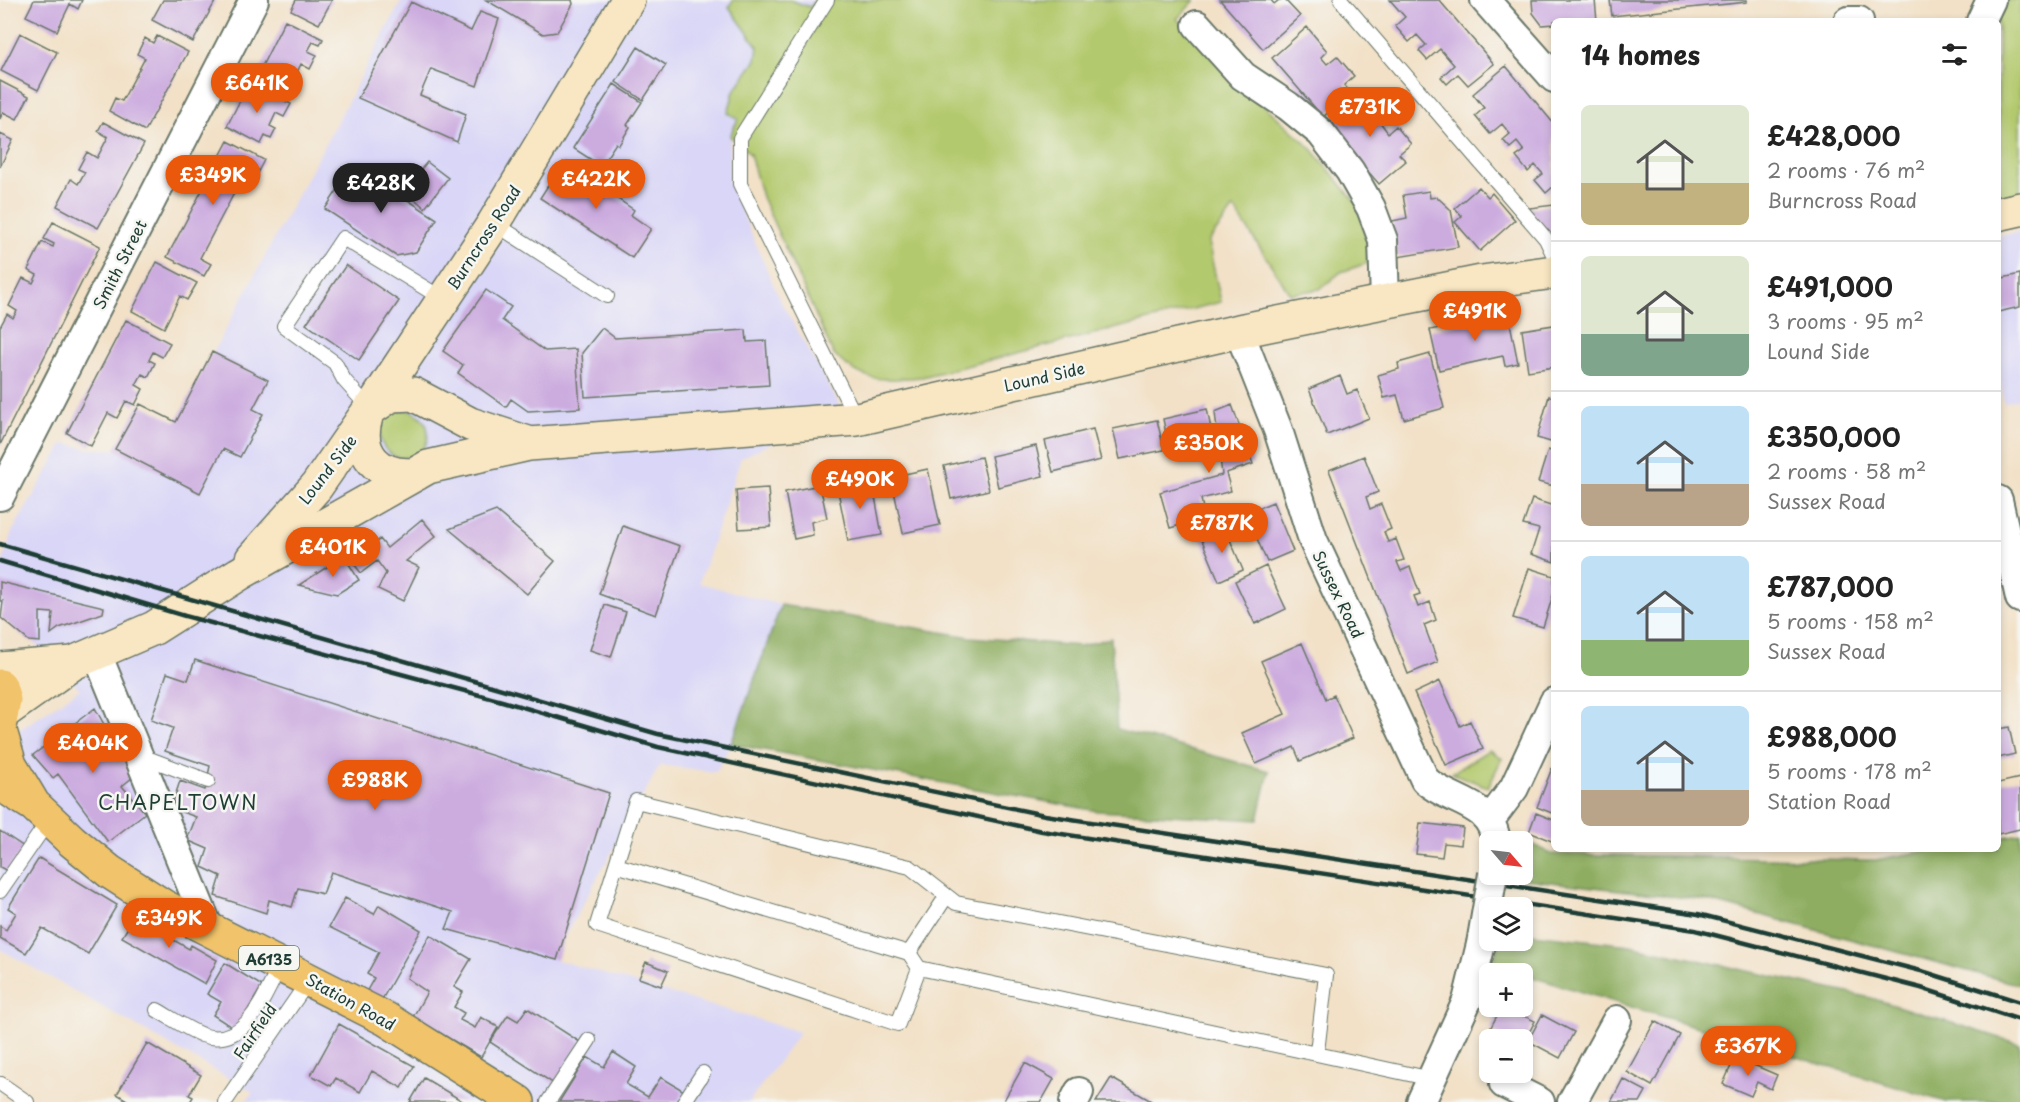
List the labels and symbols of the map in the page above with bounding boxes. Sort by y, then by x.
pin: £641K [215,63,299,114]
pin: £731K [1328,87,1412,138]
pin: £349K [171,155,255,206]
pin: £422K [554,159,638,210]
pin: £428K [339,163,423,214]
street label: Burncross Road [440,180,526,294]
street label: Smith Street [86,215,152,313]
pin: £491K [1433,291,1517,342]
street label: Lound Side [1001,355,1087,397]
pin: £350K [1167,423,1251,474]
street label: Lound Side [292,429,362,509]
pin: £490K [818,459,902,510]
pin: £787K [1180,503,1264,554]
pin: £401K [291,527,375,578]
street label: Sussex Road [1307,546,1371,642]
pin: £404K [51,723,135,774]
pin: £988K [333,760,417,811]
district label: CHAPELTOWN [98,787,258,817]
north arrow [1479,831,1533,885]
pin: £349K [127,898,211,949]
road number: A6135 [239,946,299,970]
street label: Station Road [302,966,400,1036]
street label: Fairfield [226,998,282,1064]
pin: £367K [1706,1026,1790,1077]

